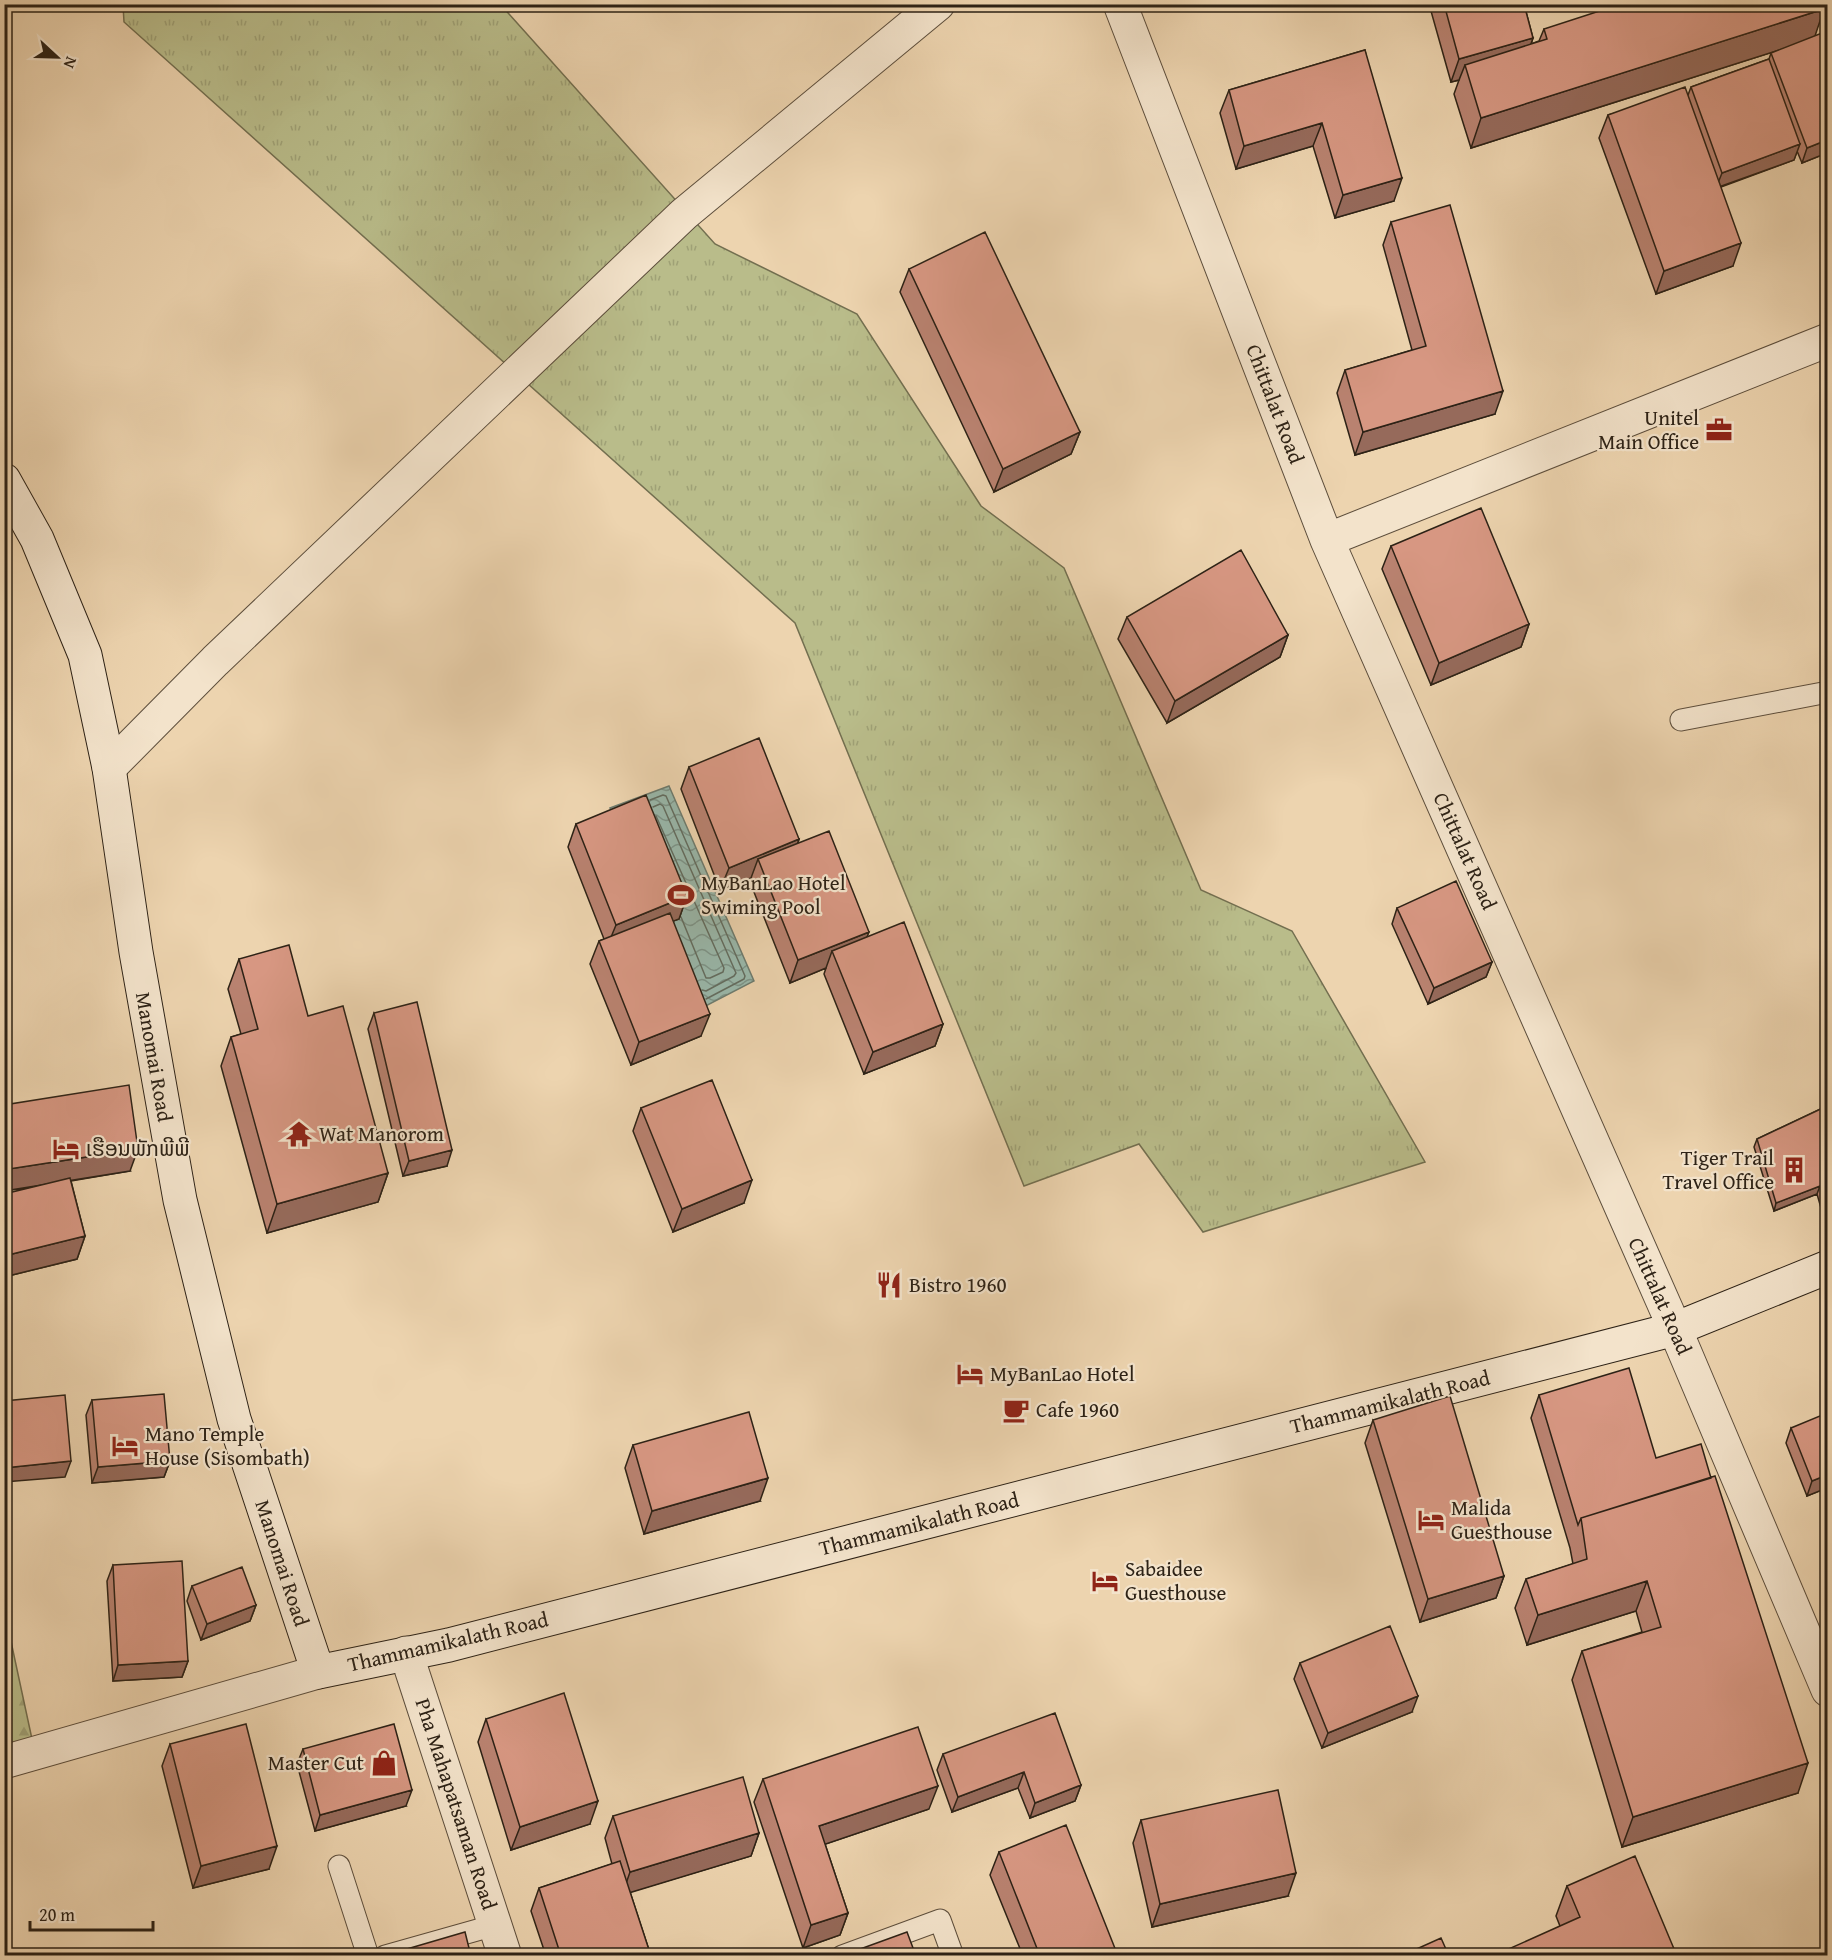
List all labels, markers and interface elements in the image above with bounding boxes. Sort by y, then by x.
north arrow [27,27,87,87]
text: N [58,53,84,72]
street label: Chittalat Road [1238,340,1313,469]
place label: Unitel Main Office [1598,402,1699,457]
office icon: Unitel Main Office [1704,415,1734,445]
street label: Chittalat Road [1426,787,1505,915]
place label: MyBanLao Hotel Swiming Pool [701,867,846,922]
sports icon: MyBanLao Hotel Swiming Pool [666,880,696,910]
street label: Manomai Road [128,990,181,1125]
place label: Wat Manorom [319,1118,444,1149]
temple icon: Wat Manorom [284,1119,314,1149]
place label: ເຮືອນພັກພີພີ [86,1133,190,1164]
hotel icon: ເຮືອນພັກພີພີ [51,1134,81,1164]
place label: Tiger Trail Travel Office [1663,1142,1774,1197]
building icon: Tiger Trail Travel Office [1779,1155,1809,1185]
street label: Chittalat Road [1621,1232,1700,1360]
place label: Bistro 1960 [909,1269,1007,1300]
restaurant icon: Bistro 1960 [874,1270,904,1300]
place label: MyBanLao Hotel [990,1358,1135,1389]
hotel icon: MyBanLao Hotel [955,1359,985,1389]
street label: Thammamikalath Road [1287,1361,1494,1441]
place label: Cafe 1960 [1036,1394,1119,1425]
cafe icon: Cafe 1960 [1001,1395,1031,1425]
place label: Mano Temple House (Sisombath) [145,1418,310,1473]
hotel icon: Mano Temple House (Sisombath) [110,1431,140,1461]
street label: Thammamikalath Road [816,1483,1023,1563]
place label: Malida Guesthouse [1451,1492,1553,1547]
street label: Manomai Road [247,1496,318,1631]
hotel icon: Malida Guesthouse [1416,1505,1446,1535]
place label: Sabaidee Guesthouse [1125,1553,1227,1608]
hotel icon: Sabaidee Guesthouse [1090,1566,1120,1596]
street label: Thammamikalath Road [345,1603,552,1680]
street label: Pha Mahapatsaman Road [408,1694,506,1914]
place label: Master Cut [268,1747,365,1778]
shop icon: Master Cut [369,1748,399,1778]
scale bar [30,1894,153,1932]
text: 20 m [39,1901,75,1928]

